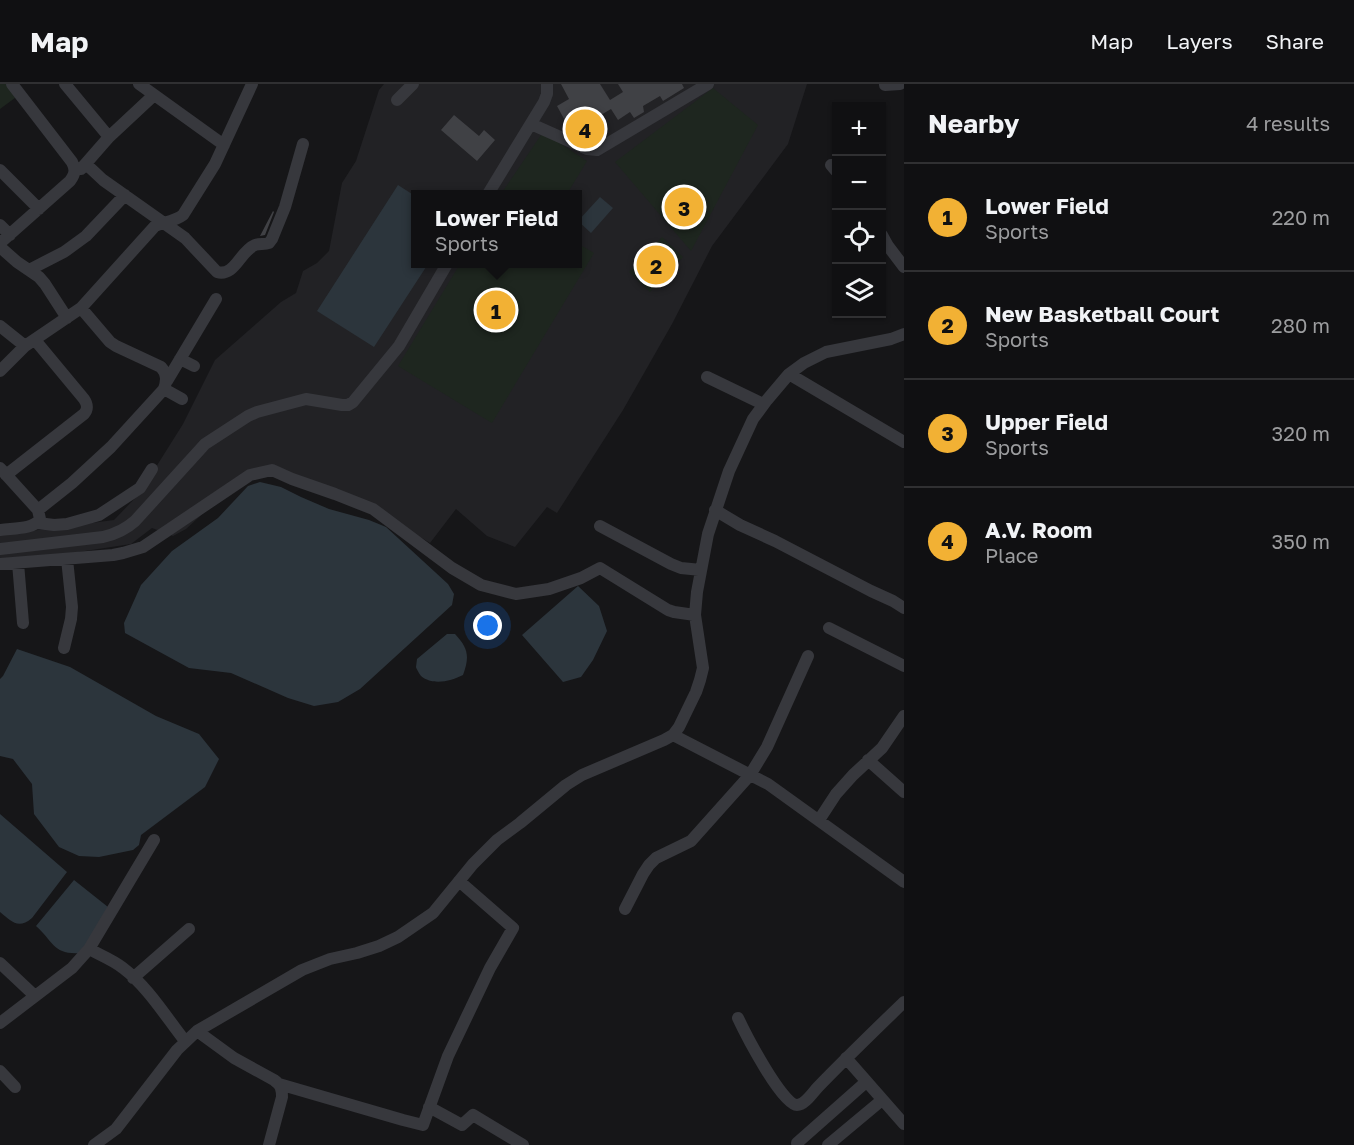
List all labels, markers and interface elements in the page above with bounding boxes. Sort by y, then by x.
text: Map [30,25,88,58]
text: Map [1090,28,1133,54]
text: Layers [1166,28,1233,54]
text: Share [1266,28,1324,54]
map controls [832,102,886,318]
button: + [832,102,886,156]
pin: 4 [566,106,604,152]
text: Nearby [928,108,1019,139]
text: 4 results [1246,111,1330,135]
button: − [832,156,886,210]
pin: 3 [664,184,704,230]
popup [411,190,582,268]
text: Lower Field [985,192,1109,219]
text: Lower Field [435,204,558,231]
text: 1 [942,205,953,229]
text: 220 m [1272,205,1330,229]
button: locate [832,210,886,264]
text: Sports [985,219,1049,243]
text: Sports [435,231,499,255]
pin: 2 [636,242,676,288]
button: layers [832,264,886,318]
pin: 1 [476,288,516,332]
text: New Basketball Court [985,300,1219,327]
text: 2 [941,313,954,337]
text: 280 m [1271,313,1330,337]
text: Sports [985,327,1049,351]
text: Upper Field [985,408,1108,435]
text: 3 [941,421,954,445]
text: 320 m [1272,421,1330,445]
text: Sports [985,435,1049,459]
text: A.V. Room [985,516,1092,543]
text: 4 [941,529,954,553]
text: 350 m [1272,529,1330,553]
text: Place [985,543,1038,567]
your location [473,611,502,640]

